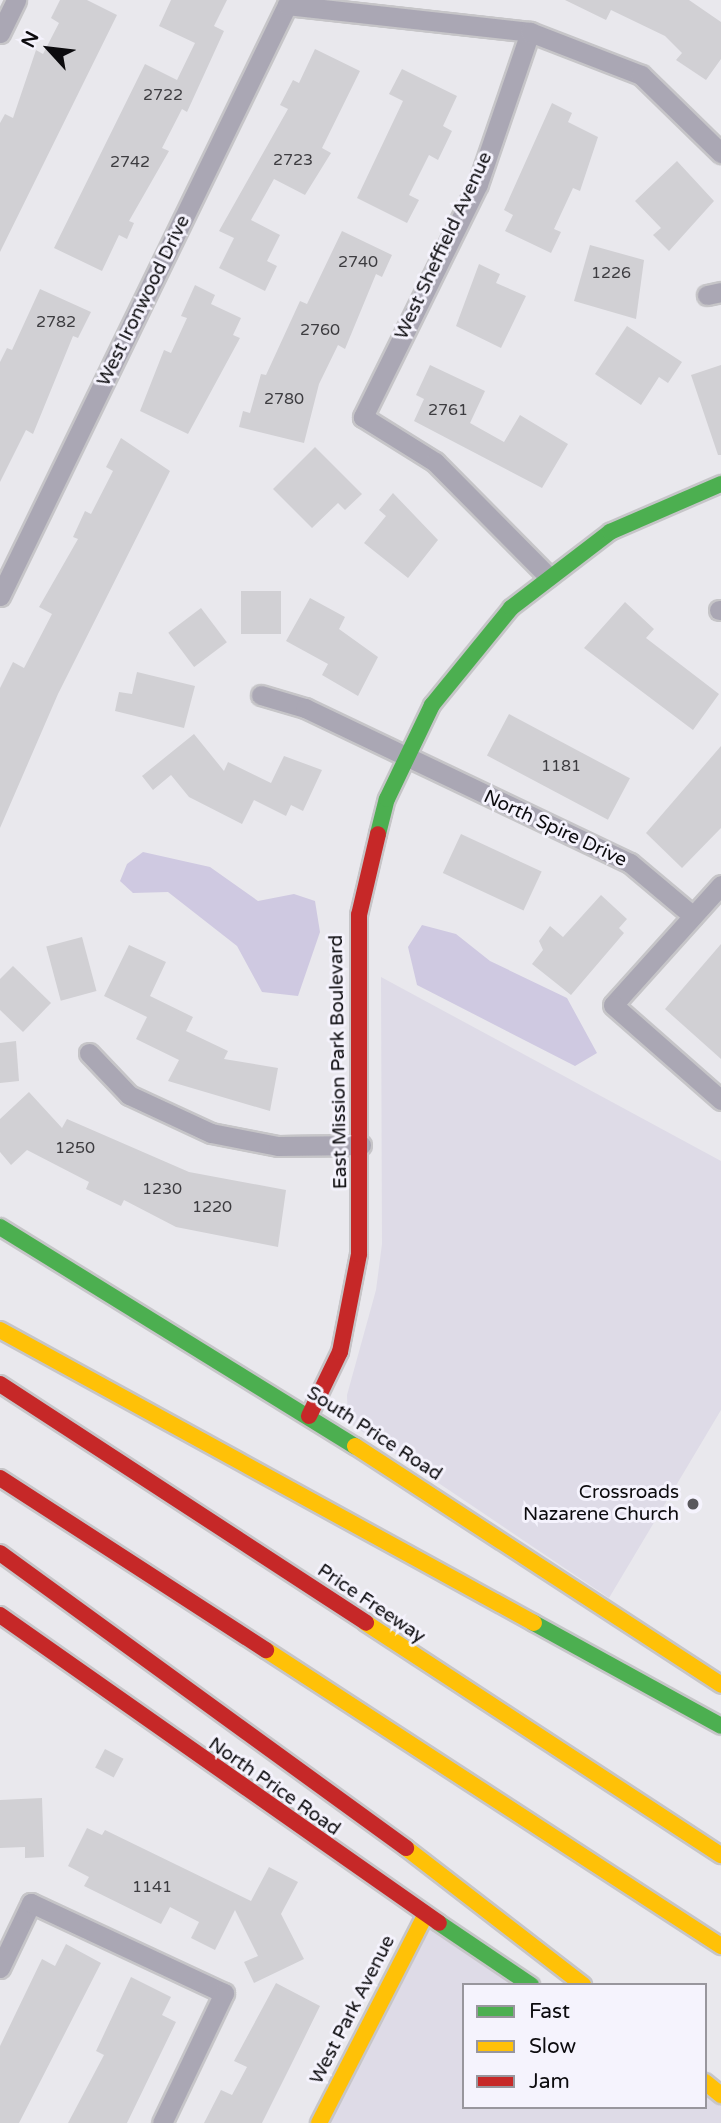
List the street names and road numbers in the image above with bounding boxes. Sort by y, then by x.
street label: West Sheffield Avenue [391,149,497,343]
street label: West Ironwood Drive [93,212,195,390]
street label: North Spire Drive [480,786,630,872]
street label: East Mission Park Boulevard [325,935,353,1189]
street label: South Price Road [302,1382,446,1486]
street label: Price Freeway [313,1559,429,1649]
street label: North Price Road [204,1733,344,1841]
street label: West Park Avenue [306,1932,400,2088]

